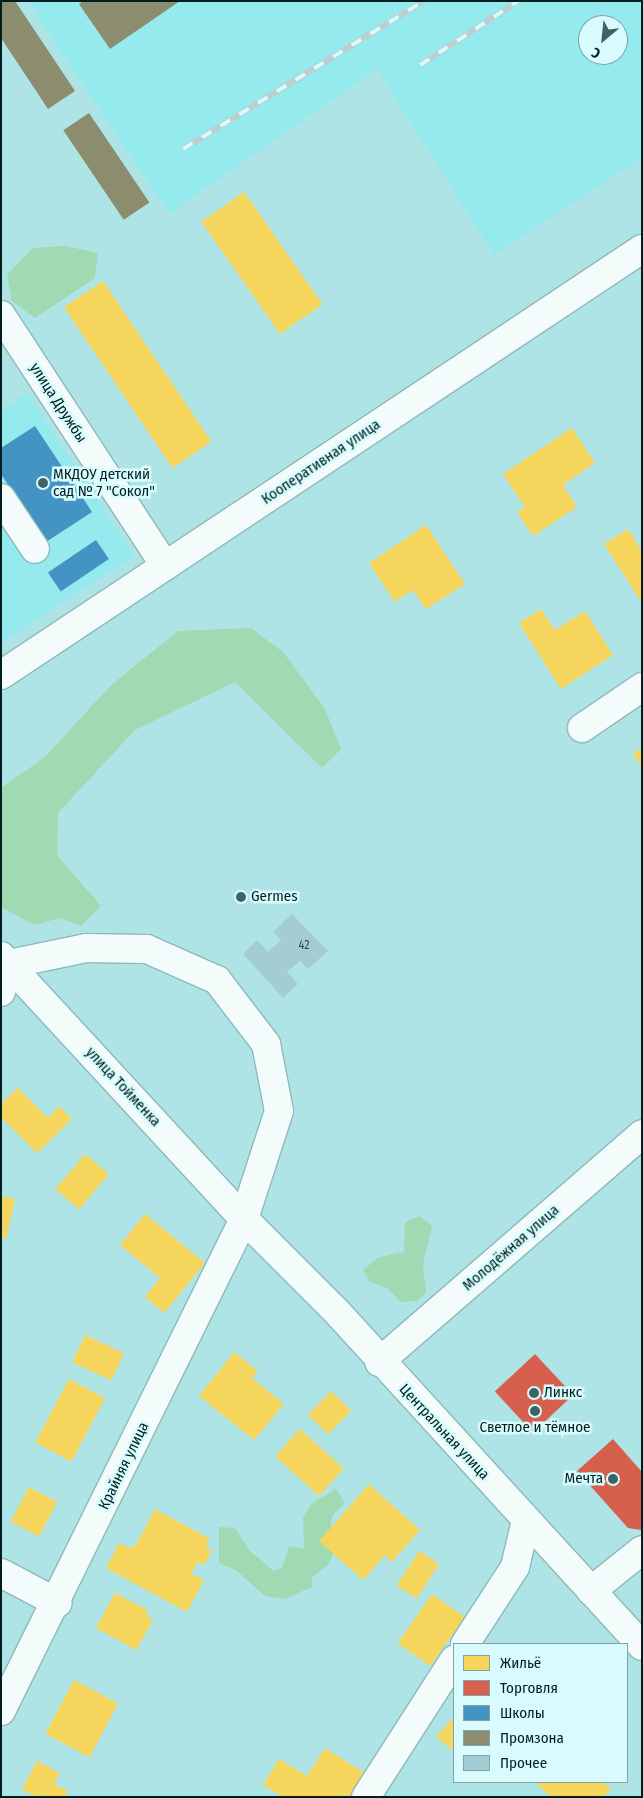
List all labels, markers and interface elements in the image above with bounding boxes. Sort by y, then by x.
north arrow [578,15,628,65]
text: С [589,44,603,62]
street label: улица Дружбы [26,360,90,446]
street label: Кооперативная улица [258,416,384,508]
place label: МКДОУ детский сад № 7 "Сокол" [53,465,155,500]
marker: МКДОУ детский сад № 7 "Сокол" [37,477,49,489]
place label: Germes [251,888,298,906]
marker: Germes [235,891,247,903]
house number: 42 [299,939,309,953]
street label: улица Тойменка [82,1044,164,1130]
street label: Молодёжная улица [459,1201,563,1295]
street label: Центральная улица [395,1380,493,1484]
place label: Линкс [544,1384,582,1402]
marker: Линкс [528,1387,540,1399]
marker: Светлое и тёмное [529,1405,541,1417]
street label: Крайняя улица [95,1419,153,1513]
place label: Светлое и тёмное [479,1419,591,1437]
place label: Мечта [565,1470,603,1488]
marker: Мечта [607,1473,619,1485]
legend [453,1643,628,1783]
text: Жильё [500,1654,541,1672]
text: Торговля [500,1679,558,1697]
text: Школы [500,1704,545,1722]
text: Промзона [500,1729,564,1747]
text: Прочее [500,1754,547,1772]

